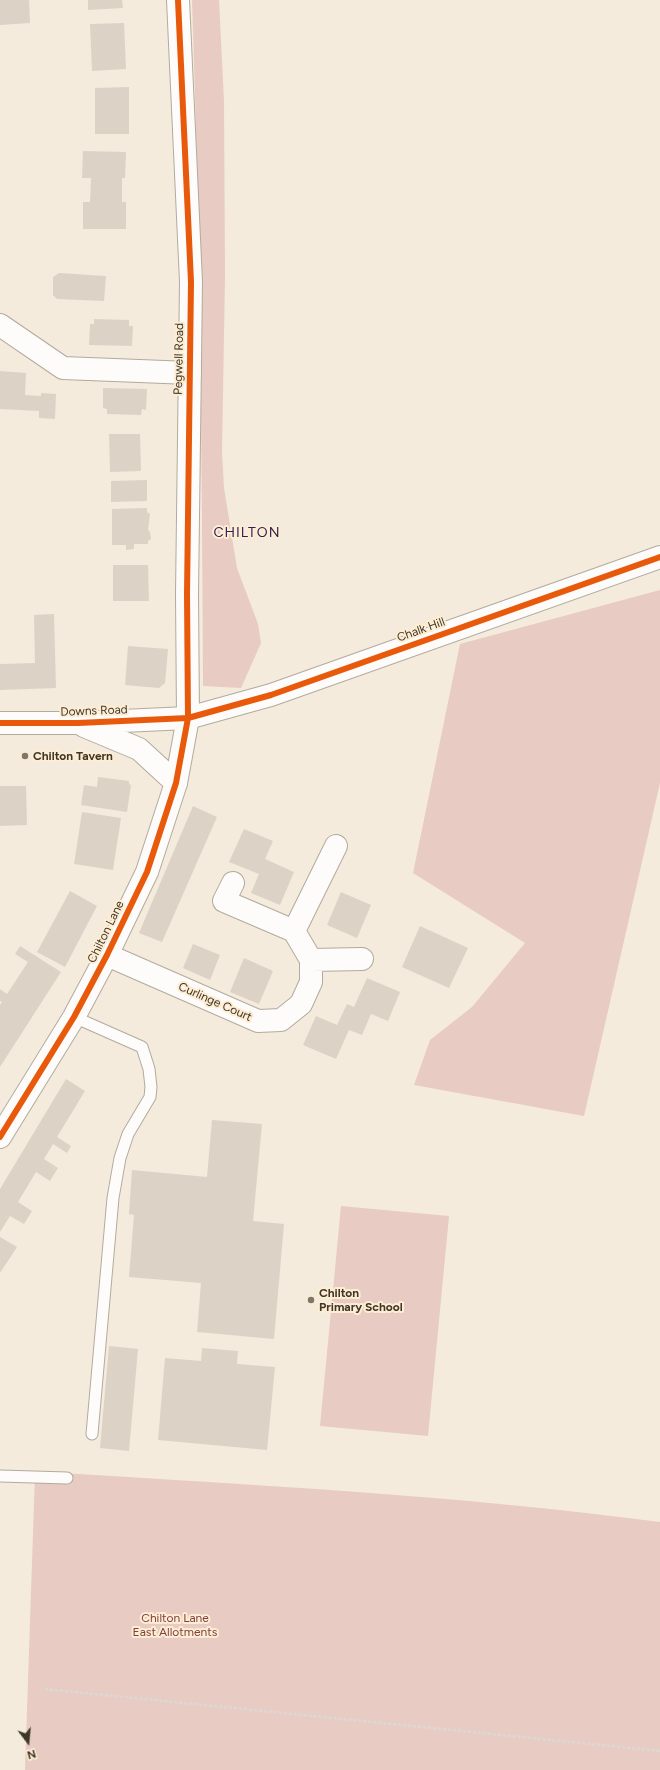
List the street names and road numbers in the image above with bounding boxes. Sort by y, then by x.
street label: Pegwell Road [171,323,187,395]
street label: Chalk Hill [395,615,447,645]
street label: Downs Road [60,703,128,719]
street label: Chilton Lane [85,899,127,965]
street label: Curlinge Court [176,979,254,1025]

